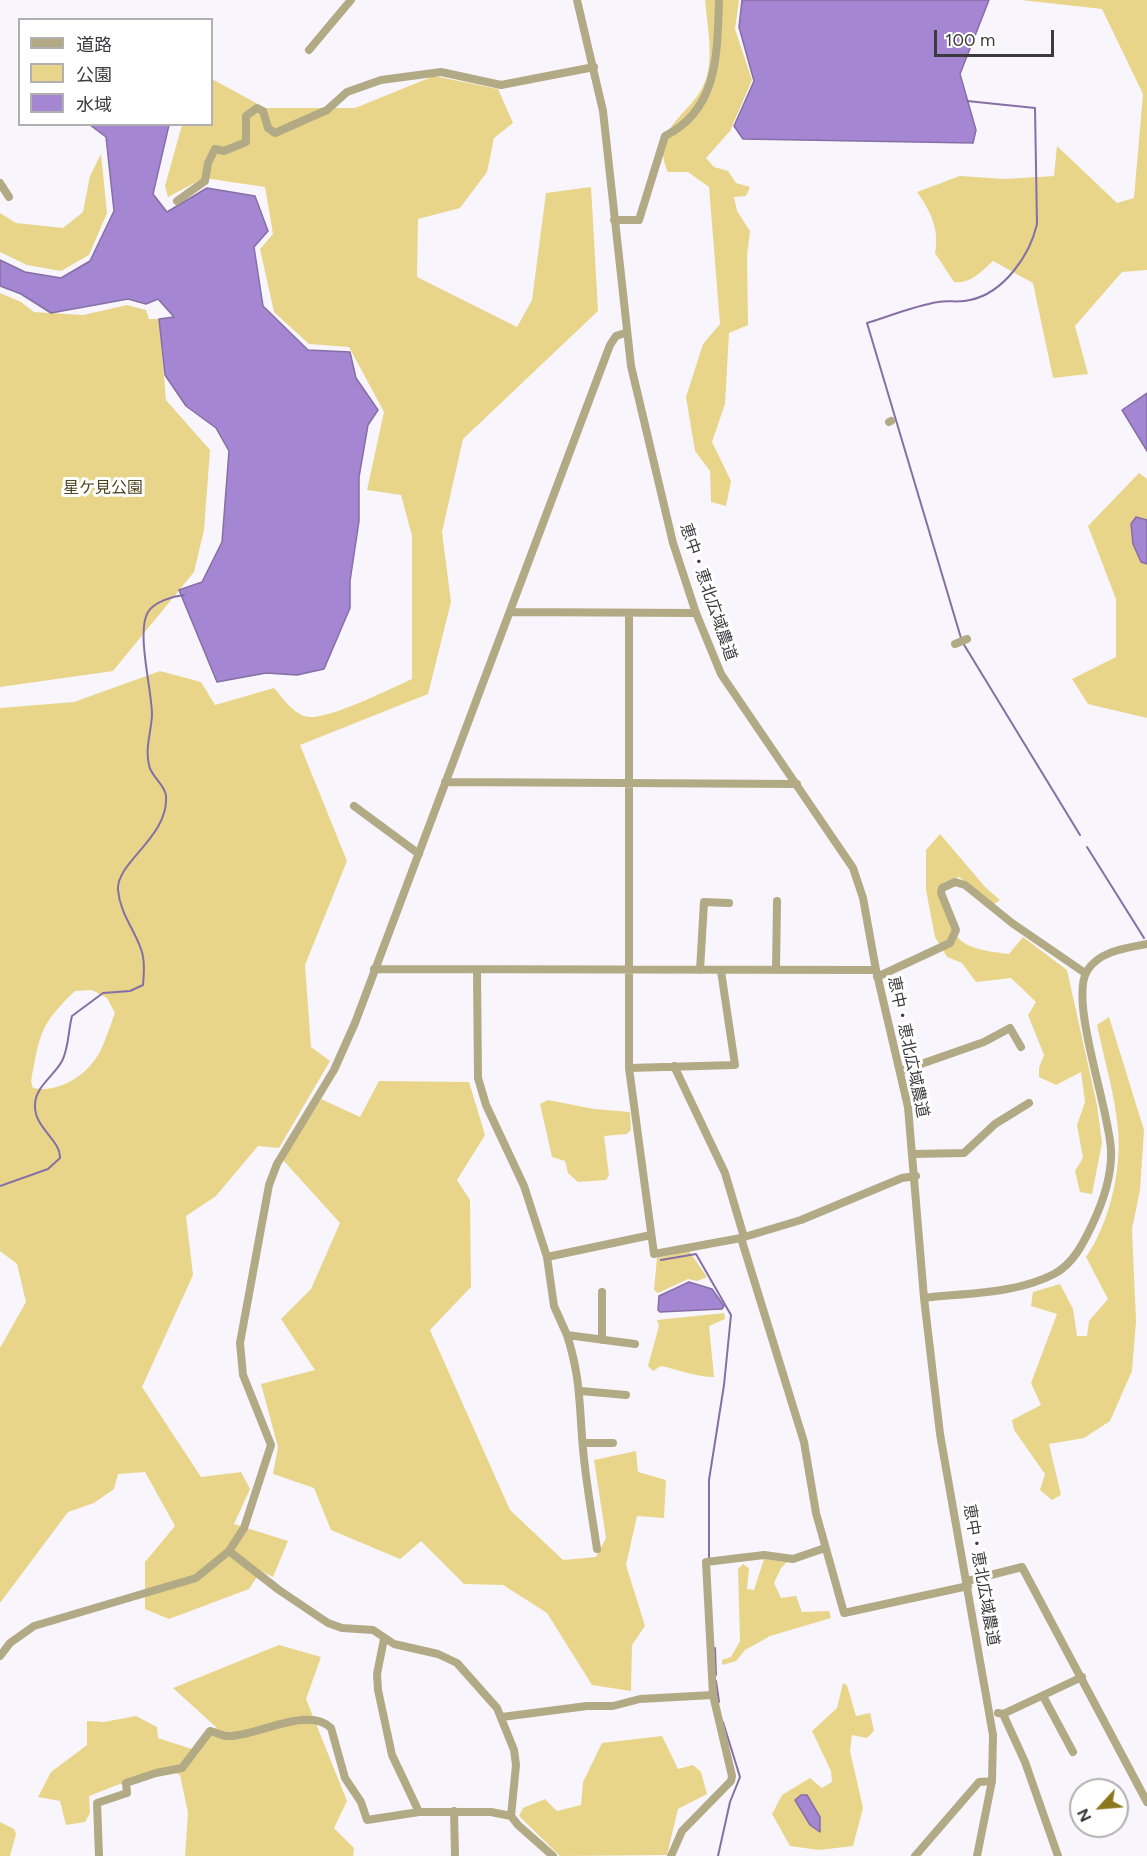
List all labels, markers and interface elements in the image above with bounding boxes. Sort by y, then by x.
legend [18,18,213,126]
scale bar [937,18,1057,56]
text: 100 m [945,29,995,51]
text: 道路 [76,34,112,56]
text: 公園 [76,64,112,86]
text: 水域 [76,94,112,116]
park label: 星ケ見公園 [63,478,143,498]
street label: 恵中・恵北広域農道 [675,521,741,663]
street label: 恵中・恵北広域農道 [884,975,932,1119]
street label: 恵中・恵北広域農道 [959,1502,1003,1648]
north arrow [1069,1778,1129,1838]
text: N [1073,1806,1095,1825]

